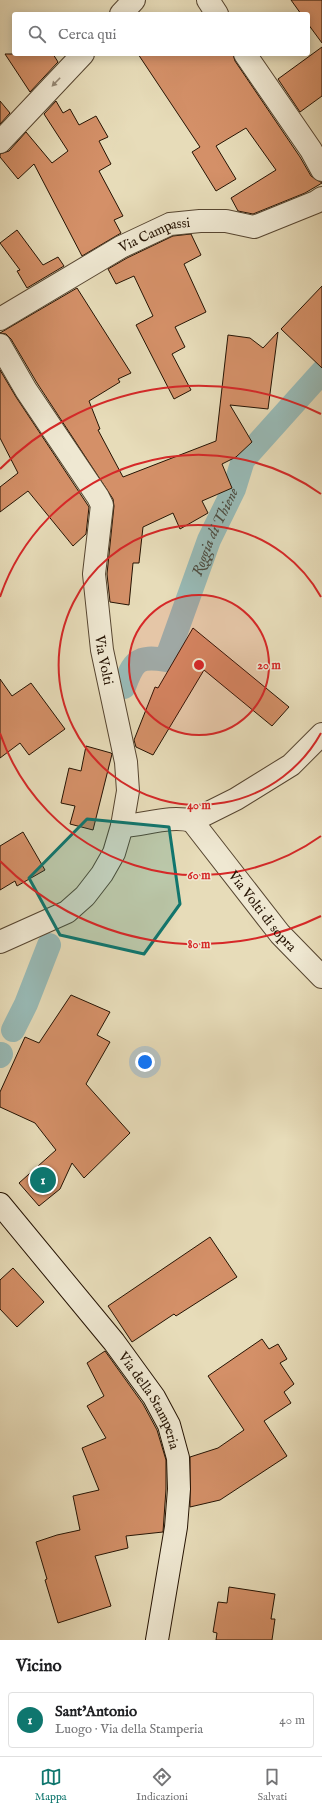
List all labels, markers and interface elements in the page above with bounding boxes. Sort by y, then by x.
search box [12,12,310,56]
icon: search [26,23,48,45]
text: Cerca qui [58,25,117,44]
one-way arrow [51,77,61,87]
street label: Via Campassi [115,214,191,257]
water label: Roggia di Thiene [188,485,243,579]
street label: Via Volti [90,633,117,687]
centre of rings [192,658,206,672]
text: 20 m [257,658,281,673]
text: 40 m [187,798,212,813]
street label: Via Volti di sopra [223,867,301,956]
text: 60 m [188,868,211,883]
text: 80 m [188,937,211,952]
your location [135,1052,155,1072]
pin: 1 [30,1165,56,1195]
street label: Via della Stamperia [113,1348,183,1452]
text: Vicino [16,1656,62,1677]
text: Sant'Antonio [55,1702,137,1721]
text: 1 [28,1712,32,1729]
text: 40 m [279,1712,305,1729]
text: Luogo · Via della Stamperia [55,1721,203,1738]
tab: Mappa [35,1766,67,1804]
tab: Indicazioni [136,1766,188,1804]
tab: Salvati [258,1766,287,1804]

